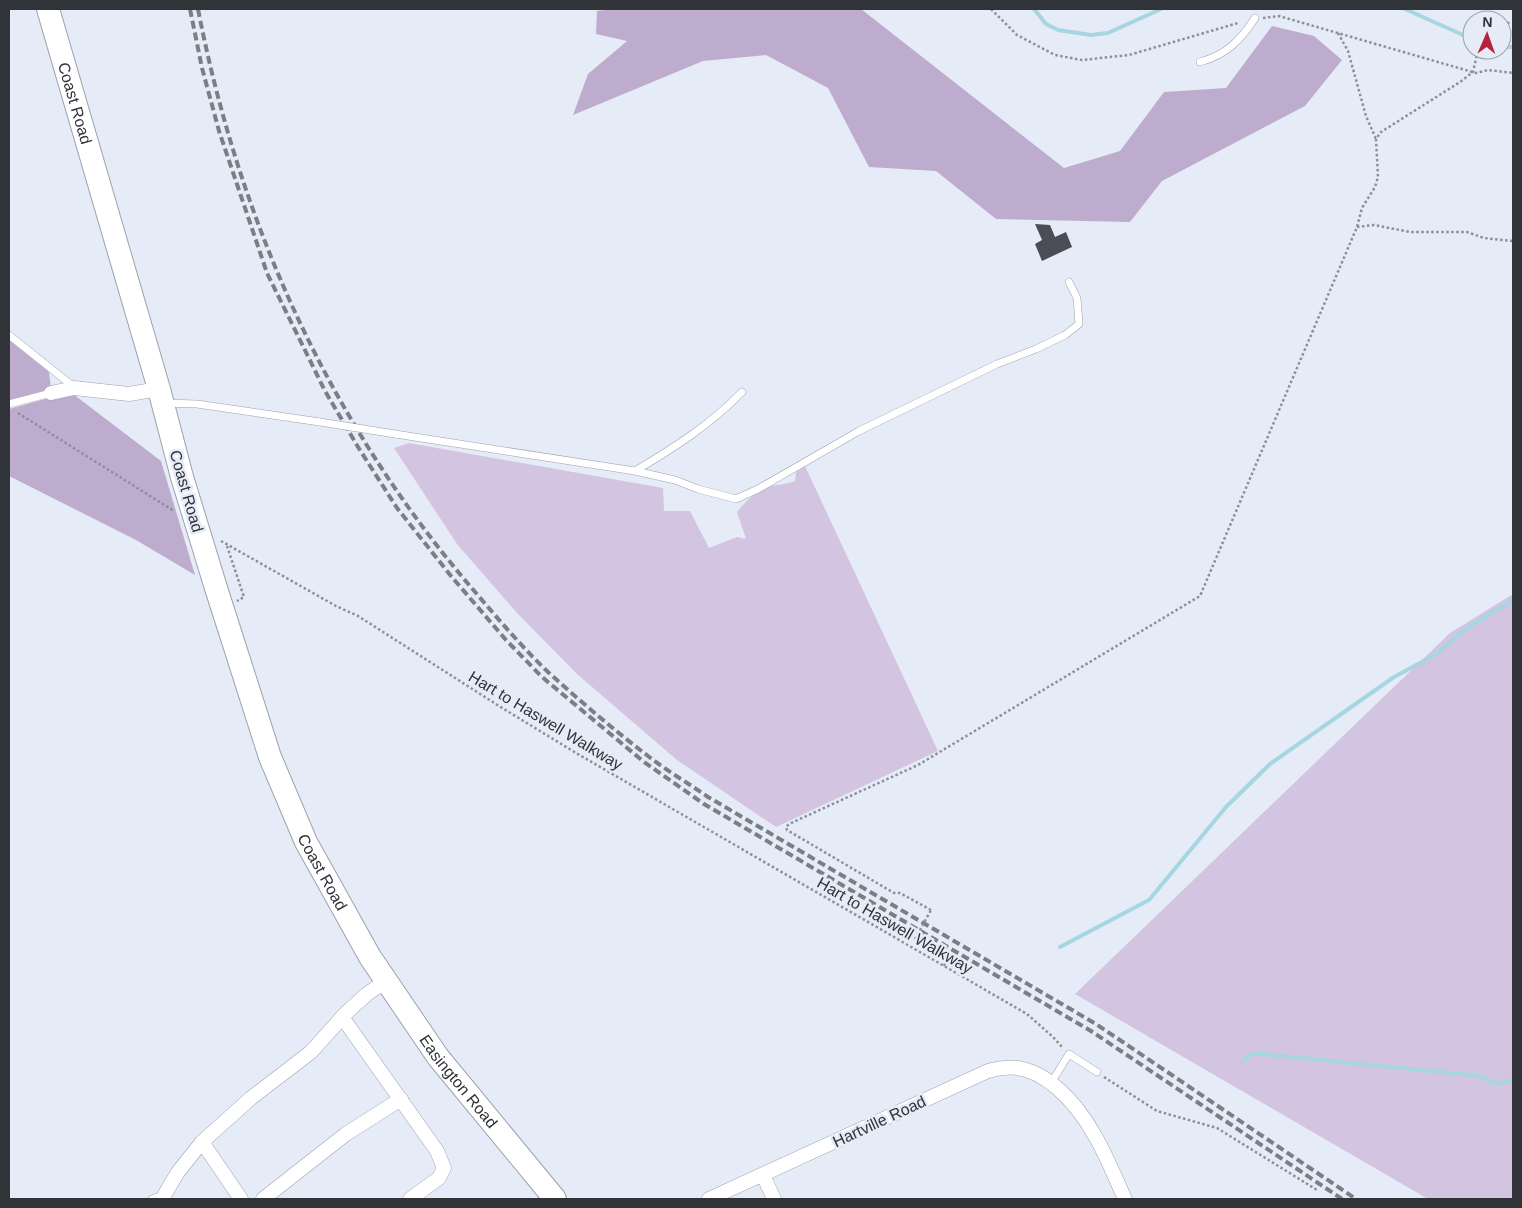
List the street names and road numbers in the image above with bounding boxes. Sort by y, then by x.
street label: Coast Road [55,60,95,146]
street label: Coast Road [167,448,206,534]
street label: Hart to Haswell Walkway [466,668,626,773]
street label: Coast Road [295,832,350,913]
street label: Hart to Haswell Walkway [814,874,975,977]
street label: Easington Road [416,1032,501,1131]
street label: Hartville Road [830,1093,928,1150]

